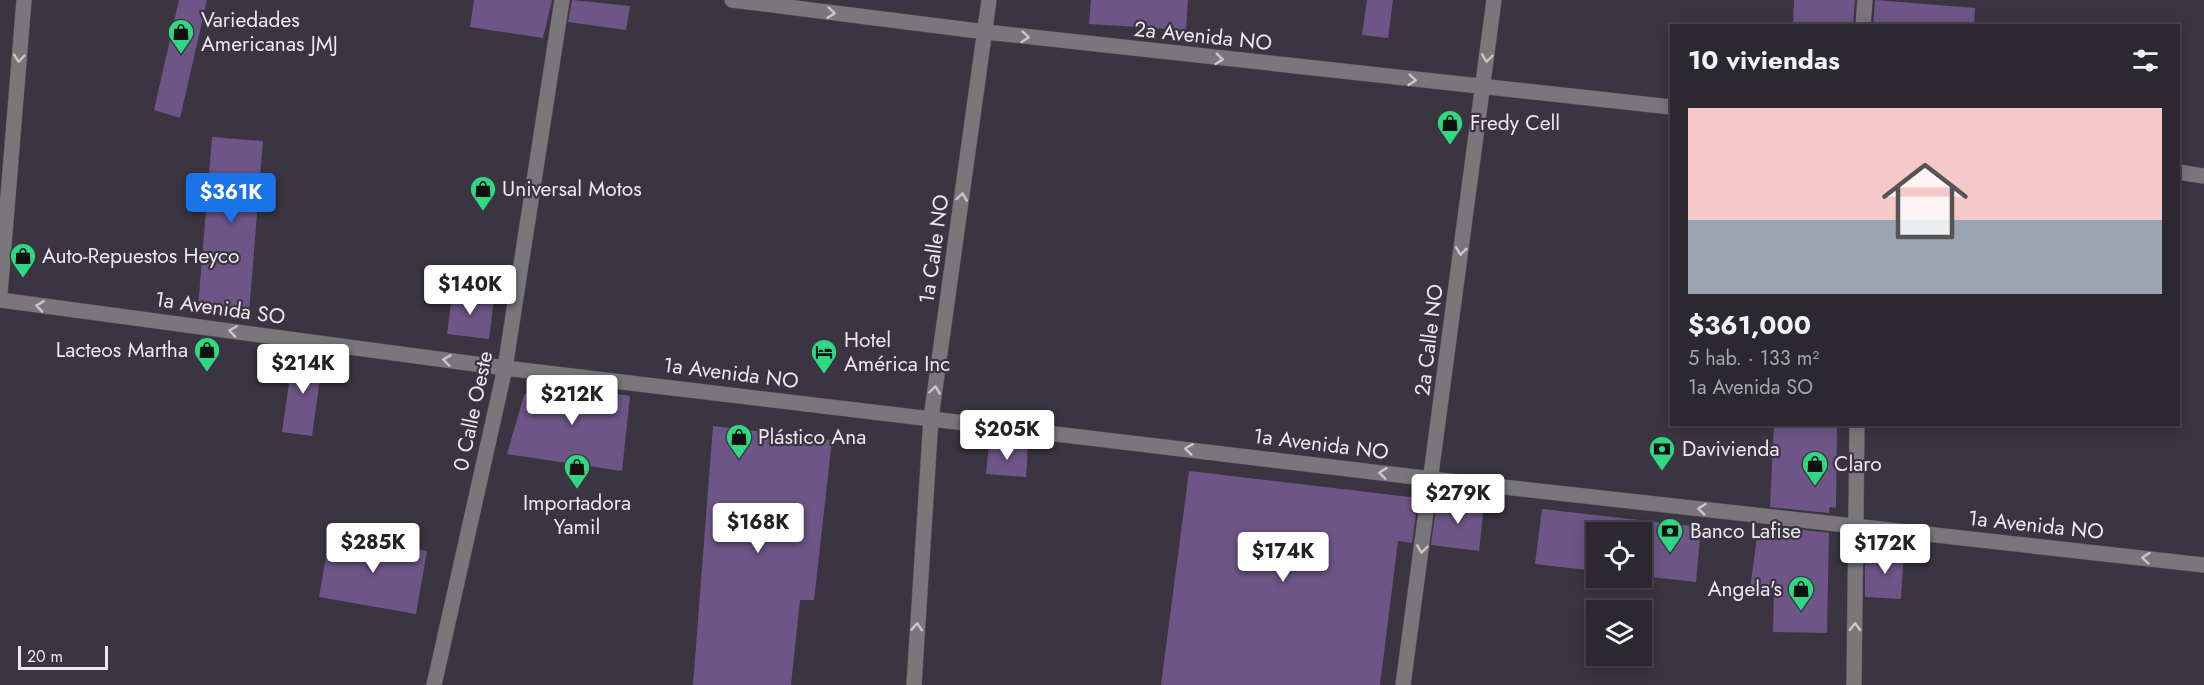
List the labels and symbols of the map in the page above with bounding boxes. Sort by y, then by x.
place label: Variedades Americanas JMJ [201,5,338,59]
one-way arrow [827,6,836,18]
street label: 2a Avenida NO [1132,14,1274,58]
shop icon: Variedades Americanas JMJ [166,17,196,55]
one-way arrow [1020,30,1029,43]
one-way arrow [1214,52,1223,64]
one-way arrow [1481,53,1493,63]
one-way arrow [13,54,26,63]
one-way arrow [1408,73,1417,86]
shop icon: Fredy Cell [1435,108,1465,146]
place label: Fredy Cell [1470,108,1560,138]
pin: $361K [189,173,273,224]
shop icon: Universal Motos [468,174,498,212]
place label: Universal Motos [502,174,642,204]
street label: 1a Calle NO [911,192,957,306]
one-way arrow [956,193,968,202]
shop icon: Auto-Repuestos Heyco [8,241,38,279]
place label: Auto-Repuestos Heyco [42,241,239,271]
one-way arrow [1456,247,1468,256]
pin: $140K [428,265,512,316]
street label: 2a Calle NO [1407,282,1451,398]
street label: 1a Avenida SO [153,284,287,332]
one-way arrow [35,300,44,312]
place label: Hotel América Inc [844,325,950,379]
one-way arrow [228,326,237,338]
place label: Lacteos Martha [56,335,188,365]
shop icon: Lacteos Martha [192,335,222,373]
hotel icon: Hotel América Inc [809,337,839,375]
pin: $214K [261,344,345,395]
street label: 0 Calle Oeste [446,348,500,474]
street label: 1a Avenida NO [662,350,800,396]
one-way arrow [442,354,452,366]
pin: $212K [530,375,614,426]
one-way arrow [928,386,940,395]
pin: $205K [965,410,1049,461]
street label: 1a Avenida NO [1252,421,1390,467]
shop icon: Plástico Ana [724,422,754,460]
place label: Plástico Ana [758,422,866,452]
bank icon: Davivienda [1647,434,1677,472]
place label: Davivienda [1682,434,1780,464]
one-way arrow [1184,444,1194,456]
shop icon: Claro [1800,449,1830,487]
place label: Claro [1834,449,1882,479]
shop icon: Importadora Yamil [562,452,592,490]
one-way arrow [1378,467,1387,480]
pin: $279K [1416,474,1500,525]
place label: Importadora Yamil [523,488,631,542]
pin: $168K [716,503,800,554]
one-way arrow [1697,503,1706,515]
street label: 1a Avenida NO [1967,503,2105,547]
bank icon: Banco Lafise [1655,516,1685,554]
place label: Banco Lafise [1690,516,1801,546]
pin: $285K [331,523,415,574]
pin: $172K [1843,524,1927,575]
pin: $174K [1241,532,1325,583]
one-way arrow [1416,544,1428,553]
one-way arrow [2141,552,2150,565]
place label: Angela's [1708,574,1782,604]
shop icon: Angela's [1786,574,1816,612]
one-way arrow [911,622,924,631]
one-way arrow [1849,622,1861,631]
scale bar [18,643,108,670]

